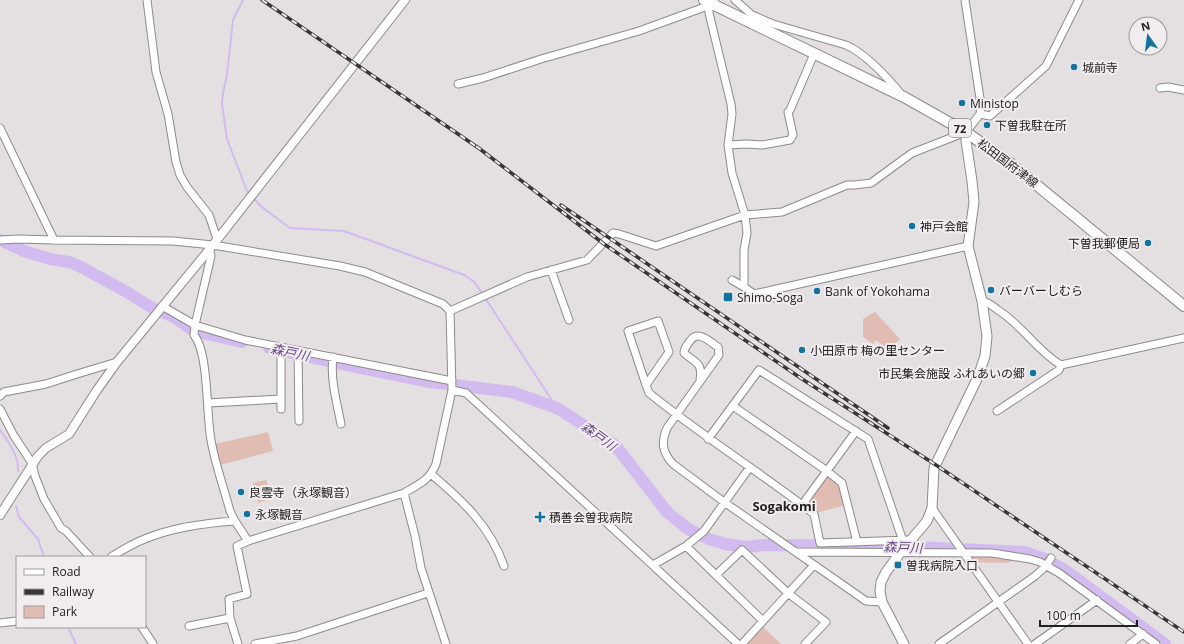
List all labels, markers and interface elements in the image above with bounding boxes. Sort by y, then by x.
north arrow [1128,16,1168,56]
text: N [1139,17,1152,34]
place label: 城前寺 [1082,59,1118,76]
marker: 城前寺 [1069,62,1079,72]
place label: Ministop [970,95,1019,112]
marker: Ministop [957,98,967,108]
place label: 下曽我駐在所 [995,117,1067,134]
road number: 72 [949,119,971,137]
marker: 下曽我駐在所 [982,120,992,130]
street label: 松田国府津線 [974,135,1042,191]
place label: 神戸会館 [920,218,968,235]
marker: 神戸会館 [907,221,917,231]
place label: 下曽我郵便局 [1068,235,1140,252]
marker: 下曽我郵便局 [1143,238,1153,248]
place label: バーバーしむら [999,282,1083,299]
place label: Bank of Yokohama [825,283,930,300]
marker: バーバーしむら [986,285,996,295]
marker: Bank of Yokohama [812,286,822,296]
place label: Shimo-Soga [737,289,803,306]
marker: Shimo-Soga [722,291,734,303]
water label: 森戸川 [269,339,313,365]
place label: 小田原市 梅の里センター [810,342,945,359]
marker: 小田原市 梅の里センター [797,345,807,355]
place label: 市民集会施設 ふれあいの郷 [878,365,1025,382]
marker: 市民集会施設 ふれあいの郷 [1028,368,1038,378]
water label: 森戸川 [578,417,622,456]
place label: 良雲寺（永塚観音） [249,484,357,501]
marker: 良雲寺（永塚観音） [236,487,246,497]
district label: Sogakomi [752,497,816,515]
place label: 永塚観音 [255,506,303,523]
marker: 永塚観音 [242,509,252,519]
place label: 積善会曽我病院 [549,509,633,526]
marker: 積善会曽我病院 [534,511,546,523]
water label: 森戸川 [883,537,925,557]
legend [16,556,146,628]
place label: 曽我病院入口 [906,557,978,574]
marker: 曽我病院入口 [893,560,903,570]
text: Road [52,563,81,580]
text: Railway [52,583,95,600]
scale bar [1040,602,1137,628]
text: Park [52,603,78,620]
text: 100 m [1046,607,1081,624]

